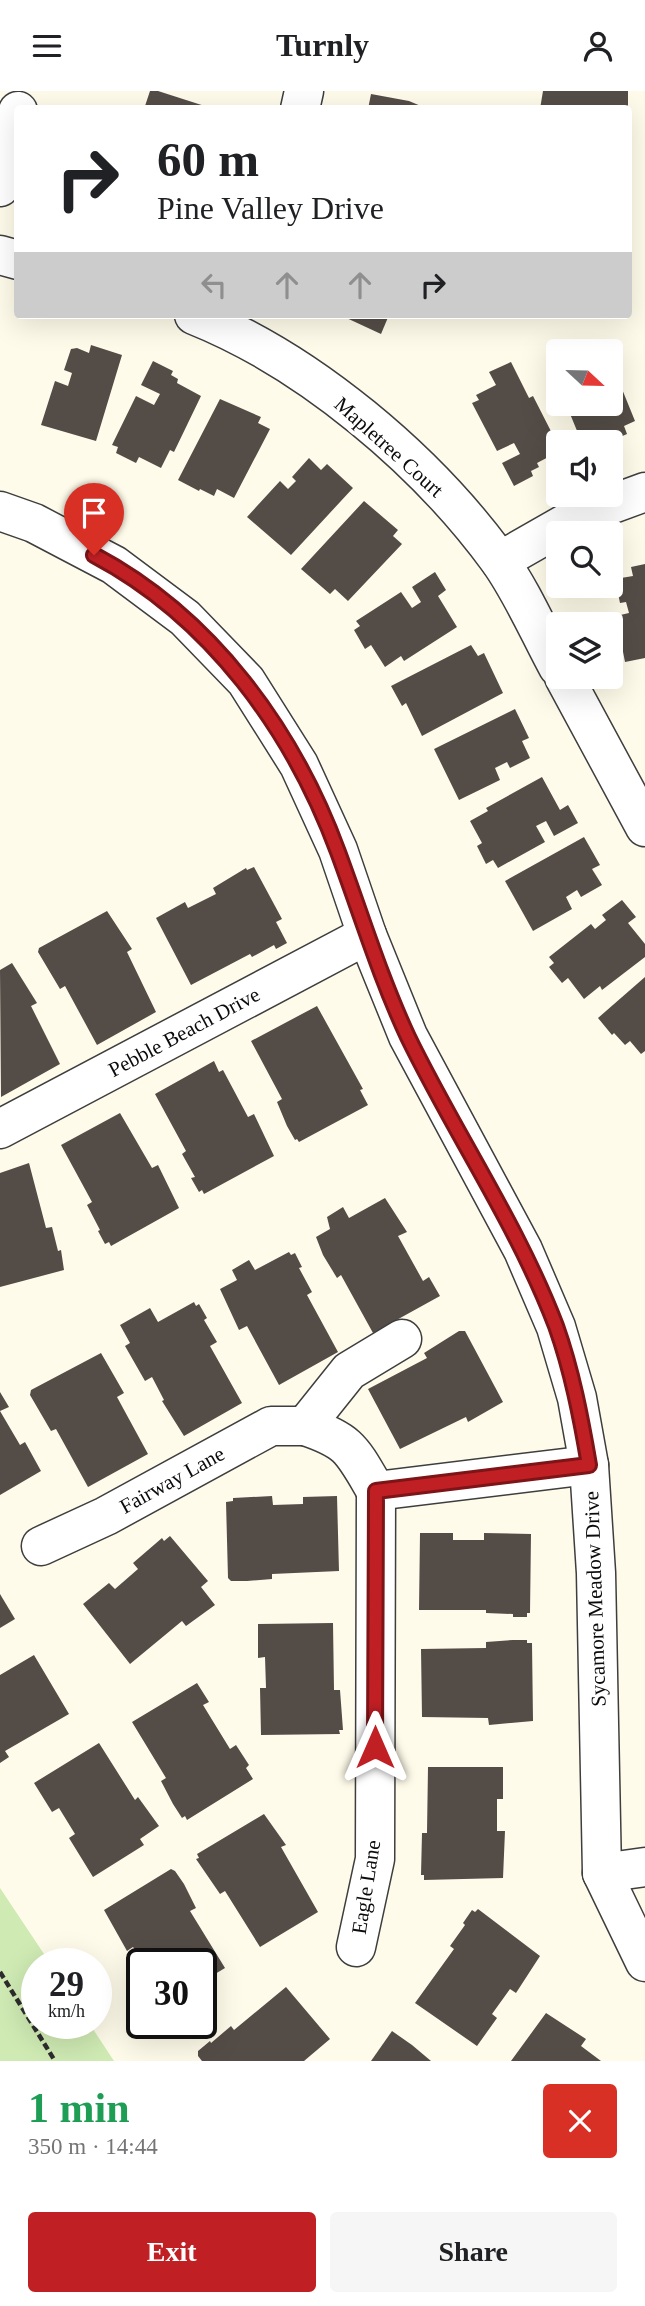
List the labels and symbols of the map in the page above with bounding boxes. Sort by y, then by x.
north arrow [546,339,623,417]
street label: Mapletree Court [330,392,449,502]
pin [64,483,124,555]
street label: Pebble Beach Drive [104,982,264,1082]
street label: Fairway Lane [115,1441,229,1519]
street label: Sycamore Meadow Drive [579,1491,611,1707]
position arrow [338,1710,412,1784]
street label: Eagle Lane [347,1838,385,1936]
speed limit sign: 30 [126,1948,217,2039]

